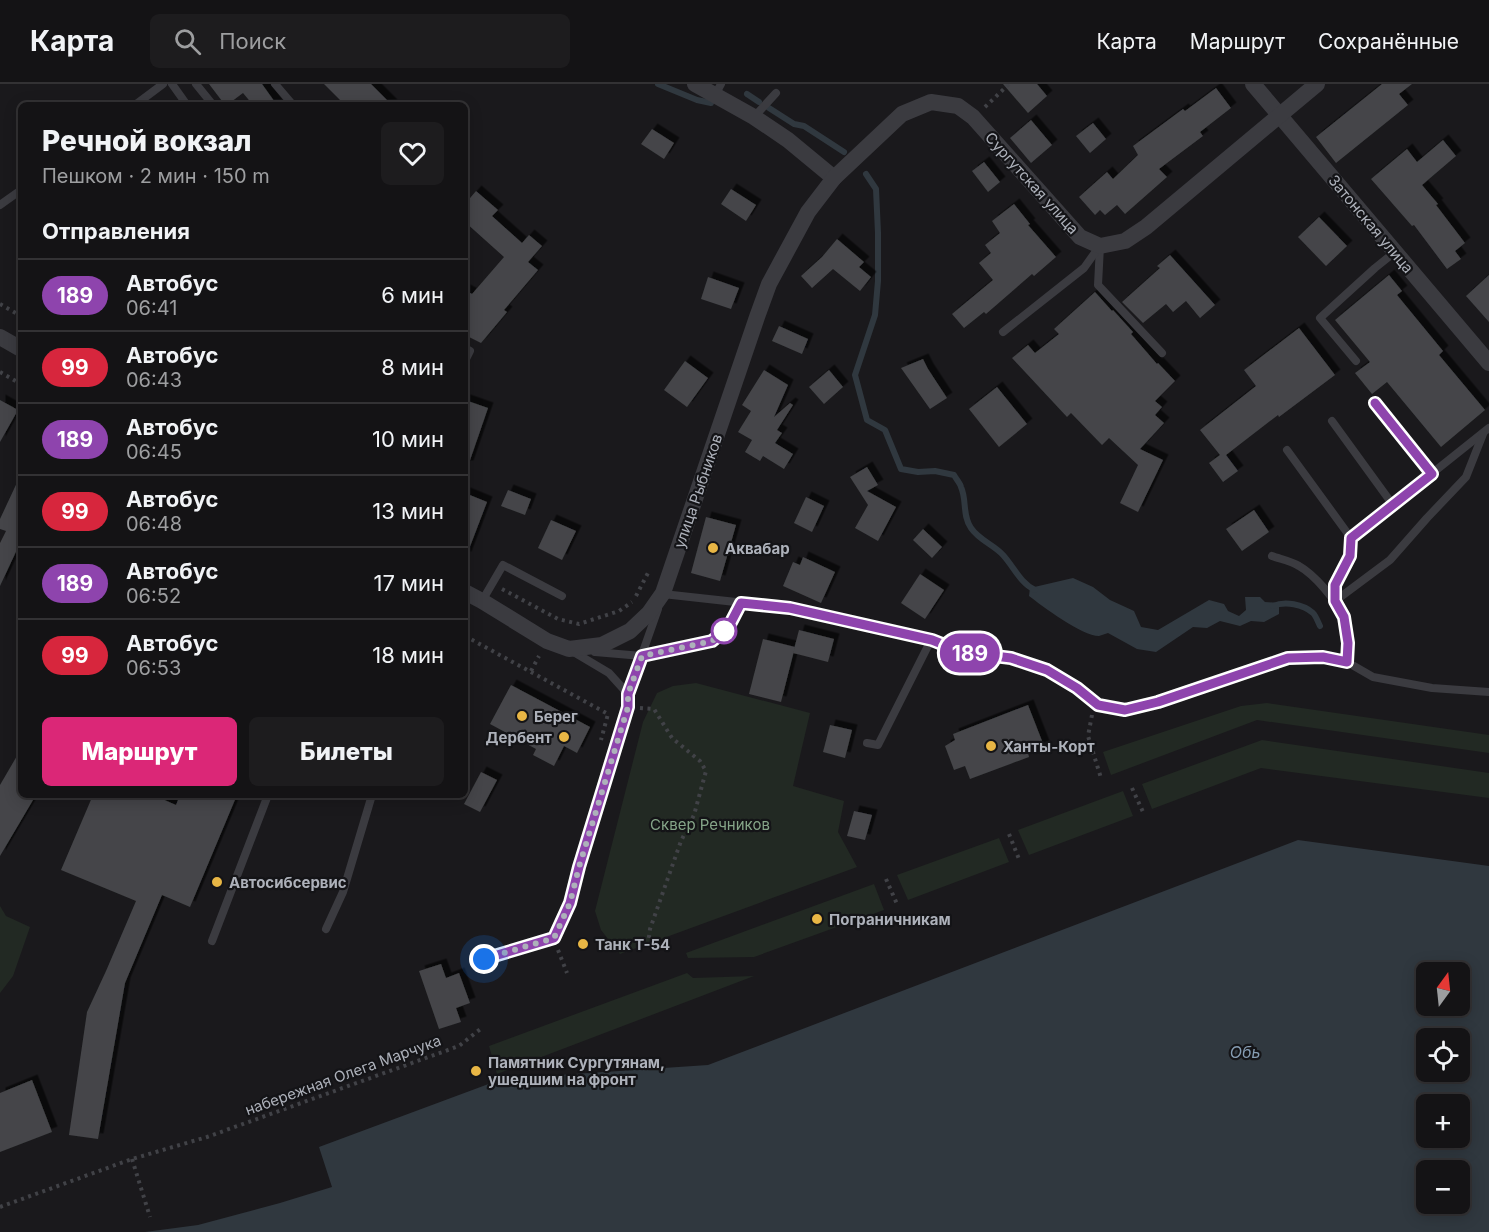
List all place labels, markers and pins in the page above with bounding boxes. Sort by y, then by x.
place label: Аквабар [725,539,790,558]
marker: Аквабар [706,541,720,555]
unlabelled marker [711,618,737,644]
place label: Берег [534,707,578,726]
marker: Берег [515,709,529,723]
place label: Дербент [486,728,552,747]
marker: Дербент [557,730,571,744]
place label: Ханты-Корт [1003,737,1095,756]
marker: Ханты-Корт [984,739,998,753]
place label: Автосибсервис [229,873,347,892]
marker: Автосибсервис [210,875,224,889]
place label: Пограничникам [829,910,951,929]
marker: Пограничникам [810,912,824,926]
place label: Танк Т-54 [595,935,670,954]
marker: Танк Т-54 [576,937,590,951]
place label: Памятник Сургутянам, ушедшим на фронт [488,1053,665,1089]
marker: Памятник Сургутянам, ушедшим на фронт [469,1064,483,1078]

